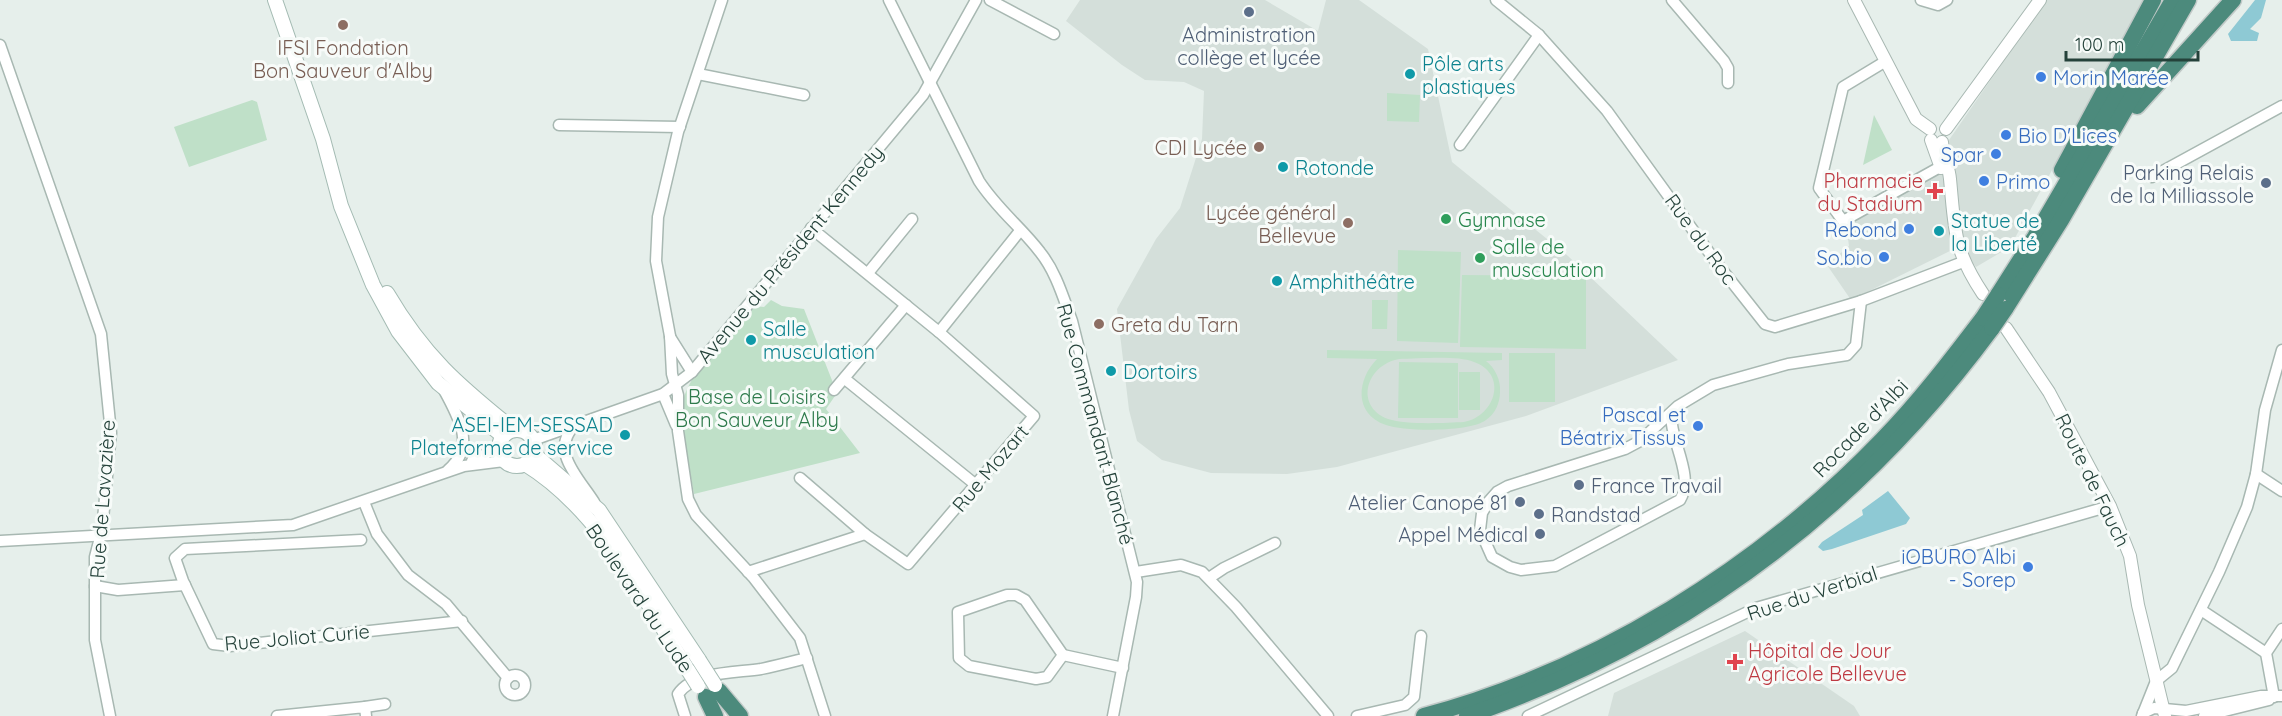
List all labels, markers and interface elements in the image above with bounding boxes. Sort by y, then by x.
marker: Administration collège et lycée [1242,5,1256,19]
marker: IFSI Fondation Bon Sauveur d'Alby [336,18,350,32]
place label: Administration collège et lycée [1177,22,1321,70]
scale bar [2066,24,2198,62]
text: 100 m [2075,33,2124,56]
place label: IFSI Fondation Bon Sauveur d'Alby [253,35,433,83]
place label: Pôle arts plastiques [1422,51,1515,99]
place label: Morin Marée [2053,65,2169,90]
marker: Pôle arts plastiques [1403,67,1417,81]
marker: Morin Marée [2034,70,2048,84]
place label: Bio D'Lices [2018,123,2117,148]
marker: Bio D'Lices [1999,128,2013,142]
place label: CDI Lycée [1155,135,1247,160]
street label: Avenue du Président Kennedy [691,140,889,368]
marker: CDI Lycée [1252,140,1266,154]
place label: Spar [1941,142,1984,167]
marker: Spar [1989,147,2003,161]
place label: Rotonde [1295,155,1374,180]
marker: Rotonde [1276,160,1290,174]
place label: Parking Relais de la Milliassole [2110,160,2254,208]
place label: Pharmacie du Stadium [1818,168,1923,216]
place label: Primo [1996,169,2050,194]
marker: Primo [1977,174,1991,188]
marker: Parking Relais de la Milliassole [2259,176,2273,190]
marker: Pharmacie du Stadium [1928,184,1942,198]
street label: Rue du Roc [1660,189,1742,289]
place label: Lycée général Bellevue [1206,200,1336,248]
place label: Gymnase [1458,207,1546,232]
place label: Statue de la Liberté [1951,208,2039,256]
marker: Gymnase [1439,212,1453,226]
marker: Lycée général Bellevue [1341,216,1355,230]
place label: Rebond [1825,217,1897,242]
marker: Rebond [1902,222,1916,236]
marker: Statue de la Liberté [1932,224,1946,238]
place label: Salle de musculation [1492,234,1604,282]
place label: So.bio [1817,245,1872,270]
marker: So.bio [1877,250,1891,264]
marker: Salle de musculation [1473,251,1487,265]
place label: Amphithéâtre [1289,269,1415,294]
marker: Amphithéâtre [1270,274,1284,288]
street label: Rue Commandant Blanché [1052,301,1140,547]
place label: Greta du Tarn [1111,312,1239,337]
place label: Salle musculation [763,316,875,364]
marker: Greta du Tarn [1092,317,1106,331]
marker: Salle musculation [744,333,758,347]
place label: Dortoirs [1123,359,1197,384]
marker: Dortoirs [1104,364,1118,378]
street label: Rocade d'Albi [1807,374,1913,482]
park label: Base de Loisirs Bon Sauveur Alby [675,384,839,432]
place label: Pascal et Béatrix Tissus [1560,402,1686,450]
street label: Route de Fauch [2050,409,2136,551]
place label: ASEI-IEM-SESSAD Plateforme de service [410,412,613,460]
street label: Rue de Lavazière [84,419,120,579]
street label: Rue Mozart [946,419,1034,517]
marker: Pascal et Béatrix Tissus [1691,419,1705,433]
marker: ASEI-IEM-SESSAD Plateforme de service [618,428,632,442]
place label: France Travail [1591,473,1722,498]
marker: France Travail [1572,478,1586,492]
place label: Atelier Canopé 81 [1348,490,1508,515]
marker: Atelier Canopé 81 [1513,495,1527,509]
place label: Randstad [1551,502,1641,527]
marker: Randstad [1532,507,1546,521]
street label: Boulevard du Lude [581,519,699,677]
place label: Appel Médical [1398,522,1528,547]
marker: Appel Médical [1533,527,1547,541]
place label: iOBURO Albi - Sorep [1901,544,2016,592]
street label: Rue du Verbial [1744,560,1880,626]
marker: iOBURO Albi - Sorep [2021,560,2035,574]
street label: Rue Joliot Curie [223,618,371,656]
place label: Hôpital de Jour Agricole Bellevue [1748,638,1907,686]
marker: Hôpital de Jour Agricole Bellevue [1726,653,1744,671]

